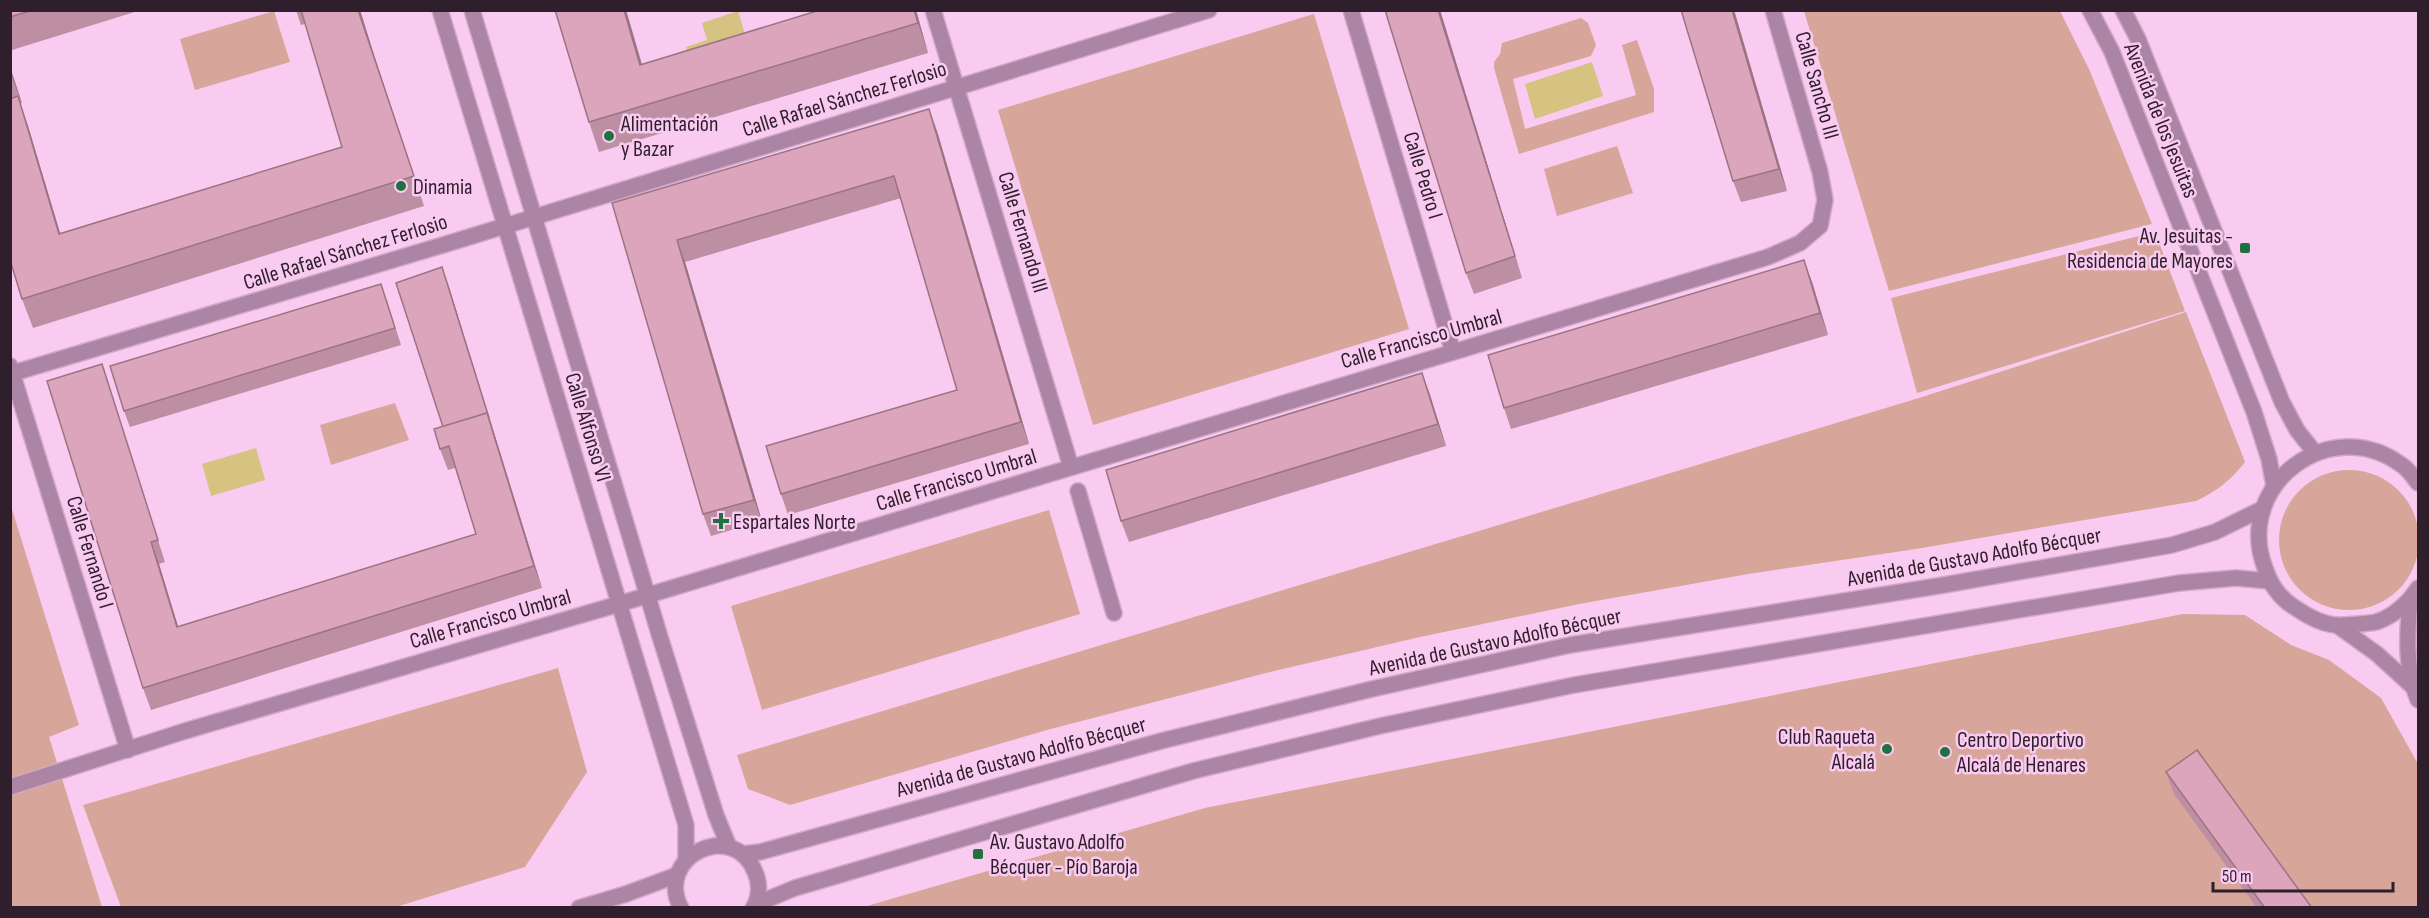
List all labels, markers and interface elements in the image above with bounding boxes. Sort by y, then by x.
street label: Calle Sancho III [1788,28,1845,142]
street label: Avenida de los Jesuitas [2117,38,2204,202]
street label: Calle Rafael Sánchez Ferlosio [739,56,950,143]
place label: Alimentación y Bazar [620,111,718,163]
marker: Alimentación y Bazar [602,129,616,143]
street label: Calle Pedro I [1397,129,1449,222]
street label: Calle Fernando III [991,169,1054,296]
place label: Dinamia [413,174,473,201]
marker: Dinamia [394,179,408,193]
street label: Calle Rafael Sánchez Ferlosio [240,209,451,296]
place label: Av. Jesuitas - Residencia de Mayores [2067,223,2233,275]
marker: Av. Jesuitas - Residencia de Mayores [2238,241,2252,255]
street label: Calle Francisco Umbral [1338,304,1505,375]
street label: Calle Alfonso VI [558,370,617,485]
street label: Calle Francisco Umbral [873,443,1040,518]
street label: Calle Fernando I [60,493,119,612]
place label: Espartales Norte [733,509,856,536]
marker: Espartales Norte [714,514,728,528]
street label: Avenida de Gustavo Adolfo Bécquer [1844,522,2103,593]
street label: Calle Francisco Umbral [407,584,574,655]
street label: Avenida de Gustavo Adolfo Bécquer [1366,603,1624,683]
street label: Avenida de Gustavo Adolfo Bécquer [893,711,1149,804]
place label: Club Raqueta Alcalá [1778,724,1875,776]
place label: Centro Deportivo Alcalá de Henares [1956,727,2086,779]
marker: Club Raqueta Alcalá [1880,742,1894,756]
marker: Centro Deportivo Alcalá de Henares [1938,745,1952,759]
place label: Av. Gustavo Adolfo Bécquer - Pío Baroja [989,829,1138,881]
marker: Av. Gustavo Adolfo Bécquer - Pío Baroja [971,847,985,861]
scale bar [2213,855,2393,893]
text: 50 m [2222,866,2252,887]

